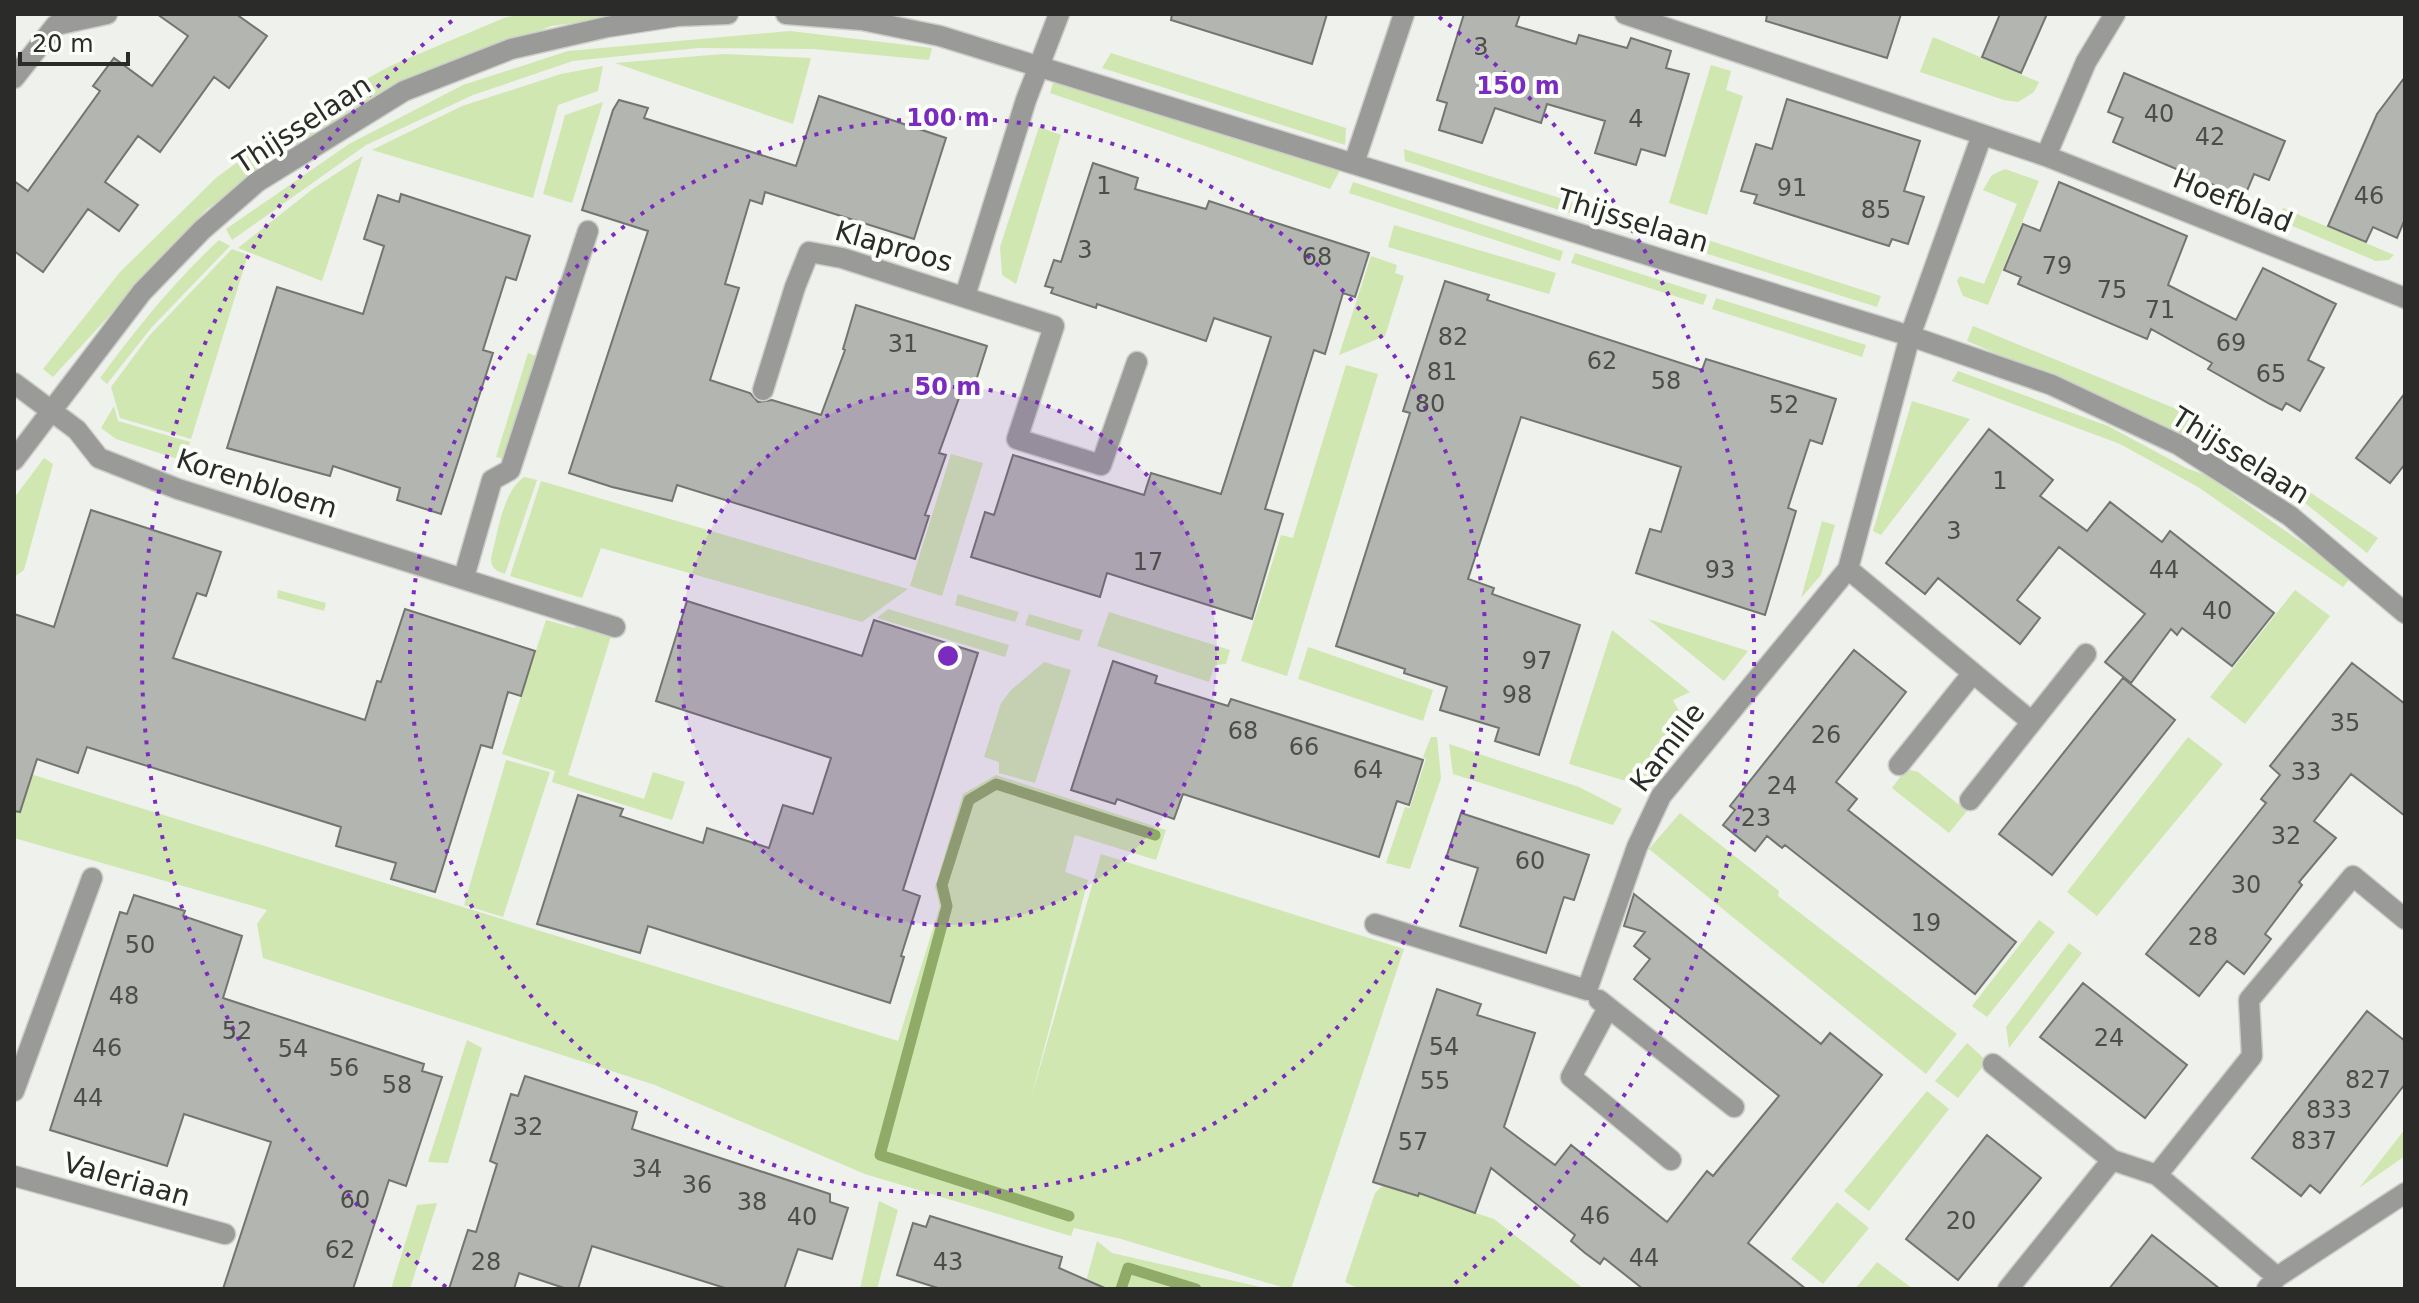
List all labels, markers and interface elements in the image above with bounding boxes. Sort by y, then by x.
scale bar [20,16,128,66]
text: 20 m [32,30,94,58]
house number: 3 [1473,33,1489,61]
street label: Thijsselaan [227,68,377,181]
text: 150 m [1476,72,1560,100]
house number: 40 [2144,100,2174,128]
text: 100 m [906,104,990,132]
house number: 4 [1628,105,1644,133]
house number: 42 [2195,123,2225,151]
street label: Hoefblad [2168,162,2297,239]
house number: 1 [1096,172,1112,200]
house number: 91 [1777,174,1807,202]
street label: Thijsselaan [1552,182,1713,259]
house number: 46 [2354,182,2384,210]
house number: 85 [1861,196,1891,224]
street label: Klaproos [831,214,956,279]
house number: 3 [1077,236,1093,264]
house number: 68 [1302,243,1332,271]
house number: 79 [2042,252,2072,280]
house number: 75 [2097,276,2127,304]
house number: 71 [2145,296,2175,324]
house number: 82 [1438,323,1468,351]
house number: 69 [2216,329,2246,357]
house number: 31 [888,330,918,358]
house number: 62 [1587,347,1617,375]
house number: 81 [1427,358,1457,386]
house number: 65 [2256,360,2286,388]
house number: 58 [1651,367,1681,395]
text: 50 m [915,373,981,401]
house number: 80 [1415,390,1445,418]
house number: 52 [1769,391,1799,419]
street label: Thijsselaan [2165,399,2316,511]
street label: Korenbloem [172,442,341,525]
house number: 1 [1992,467,2008,495]
house number: 3 [1946,517,1962,545]
house number: 17 [1133,548,1163,576]
house number: 93 [1705,556,1735,584]
house number: 44 [2149,556,2179,584]
house number: 40 [2202,597,2232,625]
centre of rings [934,642,962,670]
house number: 97 [1522,647,1552,675]
house number: 98 [1502,681,1532,709]
street label: Kamille [1623,696,1712,798]
house number: 35 [2330,709,2360,737]
house number: 68 [1228,717,1258,745]
house number: 26 [1811,721,1841,749]
house number: 66 [1289,733,1319,761]
house number: 64 [1353,756,1383,784]
house number: 33 [2291,758,2321,786]
house number: 24 [1767,772,1797,800]
house number: 23 [1741,804,1771,832]
house number: 32 [2271,822,2301,850]
house number: 60 [1515,847,1545,875]
house number: 30 [2231,871,2261,899]
house number: 19 [1911,909,1941,937]
house number: 28 [2188,923,2218,951]
house number: 50 [125,931,155,959]
house number: 48 [109,982,139,1010]
house number: 52 [222,1017,252,1045]
house number: 24 [2094,1024,2124,1052]
house number: 54 [1429,1033,1459,1061]
house number: 46 [92,1034,122,1062]
house number: 54 [278,1035,308,1063]
house number: 56 [329,1054,359,1082]
house number: 827 [2345,1066,2391,1094]
house number: 55 [1420,1067,1450,1095]
house number: 58 [382,1071,412,1099]
house number: 44 [73,1084,103,1112]
house number: 833 [2306,1096,2352,1124]
house number: 32 [513,1113,543,1141]
house number: 837 [2291,1127,2337,1155]
house number: 57 [1398,1128,1428,1156]
street label: Valeriaan [60,1146,194,1213]
house number: 34 [632,1155,662,1183]
house number: 36 [682,1171,712,1199]
house number: 60 [340,1186,370,1214]
house number: 38 [737,1188,767,1216]
house number: 46 [1580,1202,1610,1230]
house number: 40 [787,1203,817,1231]
house number: 20 [1946,1207,1976,1235]
house number: 62 [325,1236,355,1264]
house number: 44 [1629,1244,1659,1272]
house number: 28 [471,1248,501,1276]
house number: 43 [933,1248,963,1276]

